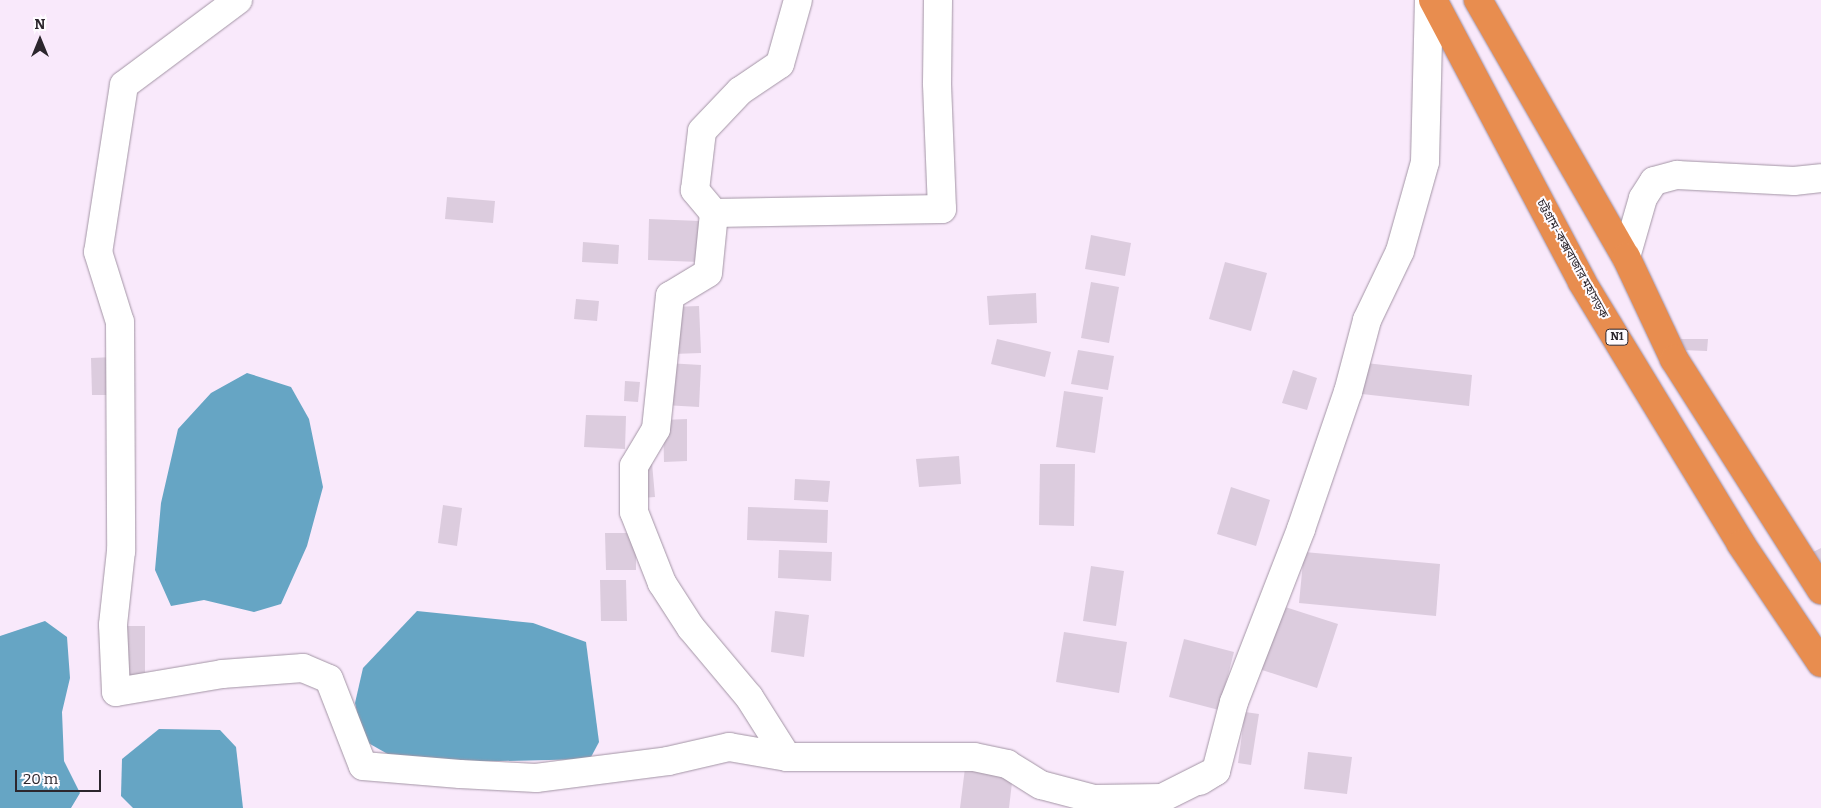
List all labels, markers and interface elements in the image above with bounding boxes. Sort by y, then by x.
north arrow [15,15,65,65]
text: N [35,16,45,33]
street label: চট্টগ্রাম-কক্সবাজার মহাসড়ক [1533,197,1611,321]
road number: N1 [1604,328,1630,346]
scale bar [18,760,104,792]
text: 20 m [23,770,58,788]

